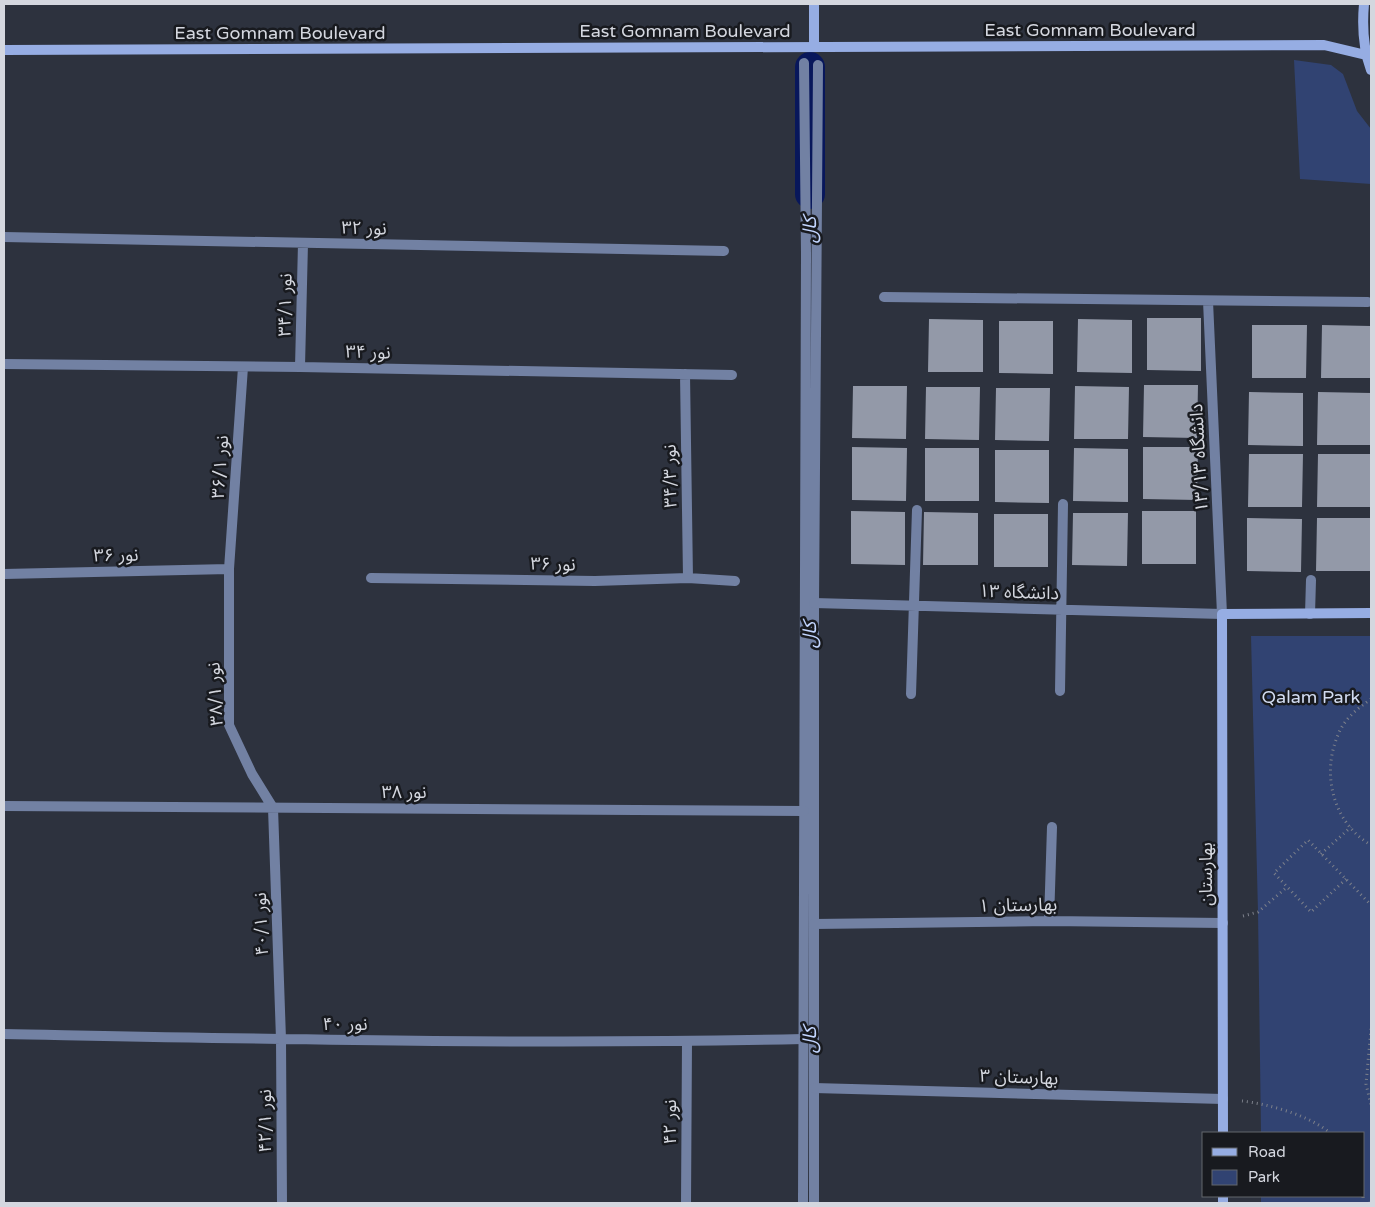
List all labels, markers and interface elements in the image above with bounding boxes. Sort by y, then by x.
street label: East Gomnam Boulevard [984,19,1196,41]
street label: East Gomnam Boulevard [579,20,791,42]
street label: East Gomnam Boulevard [174,22,386,44]
water label: کال [799,213,821,243]
street label: نور ۳۲ [341,217,387,239]
street label: نور ۳۴/۱ [273,273,297,337]
street label: نور ۳۴ [345,341,391,363]
street label: دانشگاه ۱۳/۱۳ [1185,403,1213,513]
street label: نور ۳۶/۱ [207,435,233,499]
street label: نور ۳۴/۳ [658,444,682,508]
street label: نور ۳۶ [93,544,139,566]
street label: نور ۳۶ [530,553,576,575]
street label: دانشگاه ۱۳ [979,580,1059,604]
water label: کال [799,618,821,648]
street label: نور ۳۸/۱ [202,662,228,726]
park label: Qalam Park [1262,686,1361,708]
street label: نور ۳۸ [381,781,427,803]
street label: بهارستان [1195,842,1217,906]
street label: نور ۴۰/۱ [249,892,273,956]
street label: بهارستان ۱ [978,893,1058,917]
street label: نور ۴۰ [322,1013,368,1035]
water label: کال [799,1023,821,1053]
street label: بهارستان ۳ [979,1065,1059,1089]
street label: نور ۴۲/۱ [254,1089,276,1153]
street label: نور ۴۲ [659,1099,681,1145]
legend [1202,1132,1365,1197]
text: Road [1248,1143,1286,1161]
text: Park [1248,1168,1280,1186]

